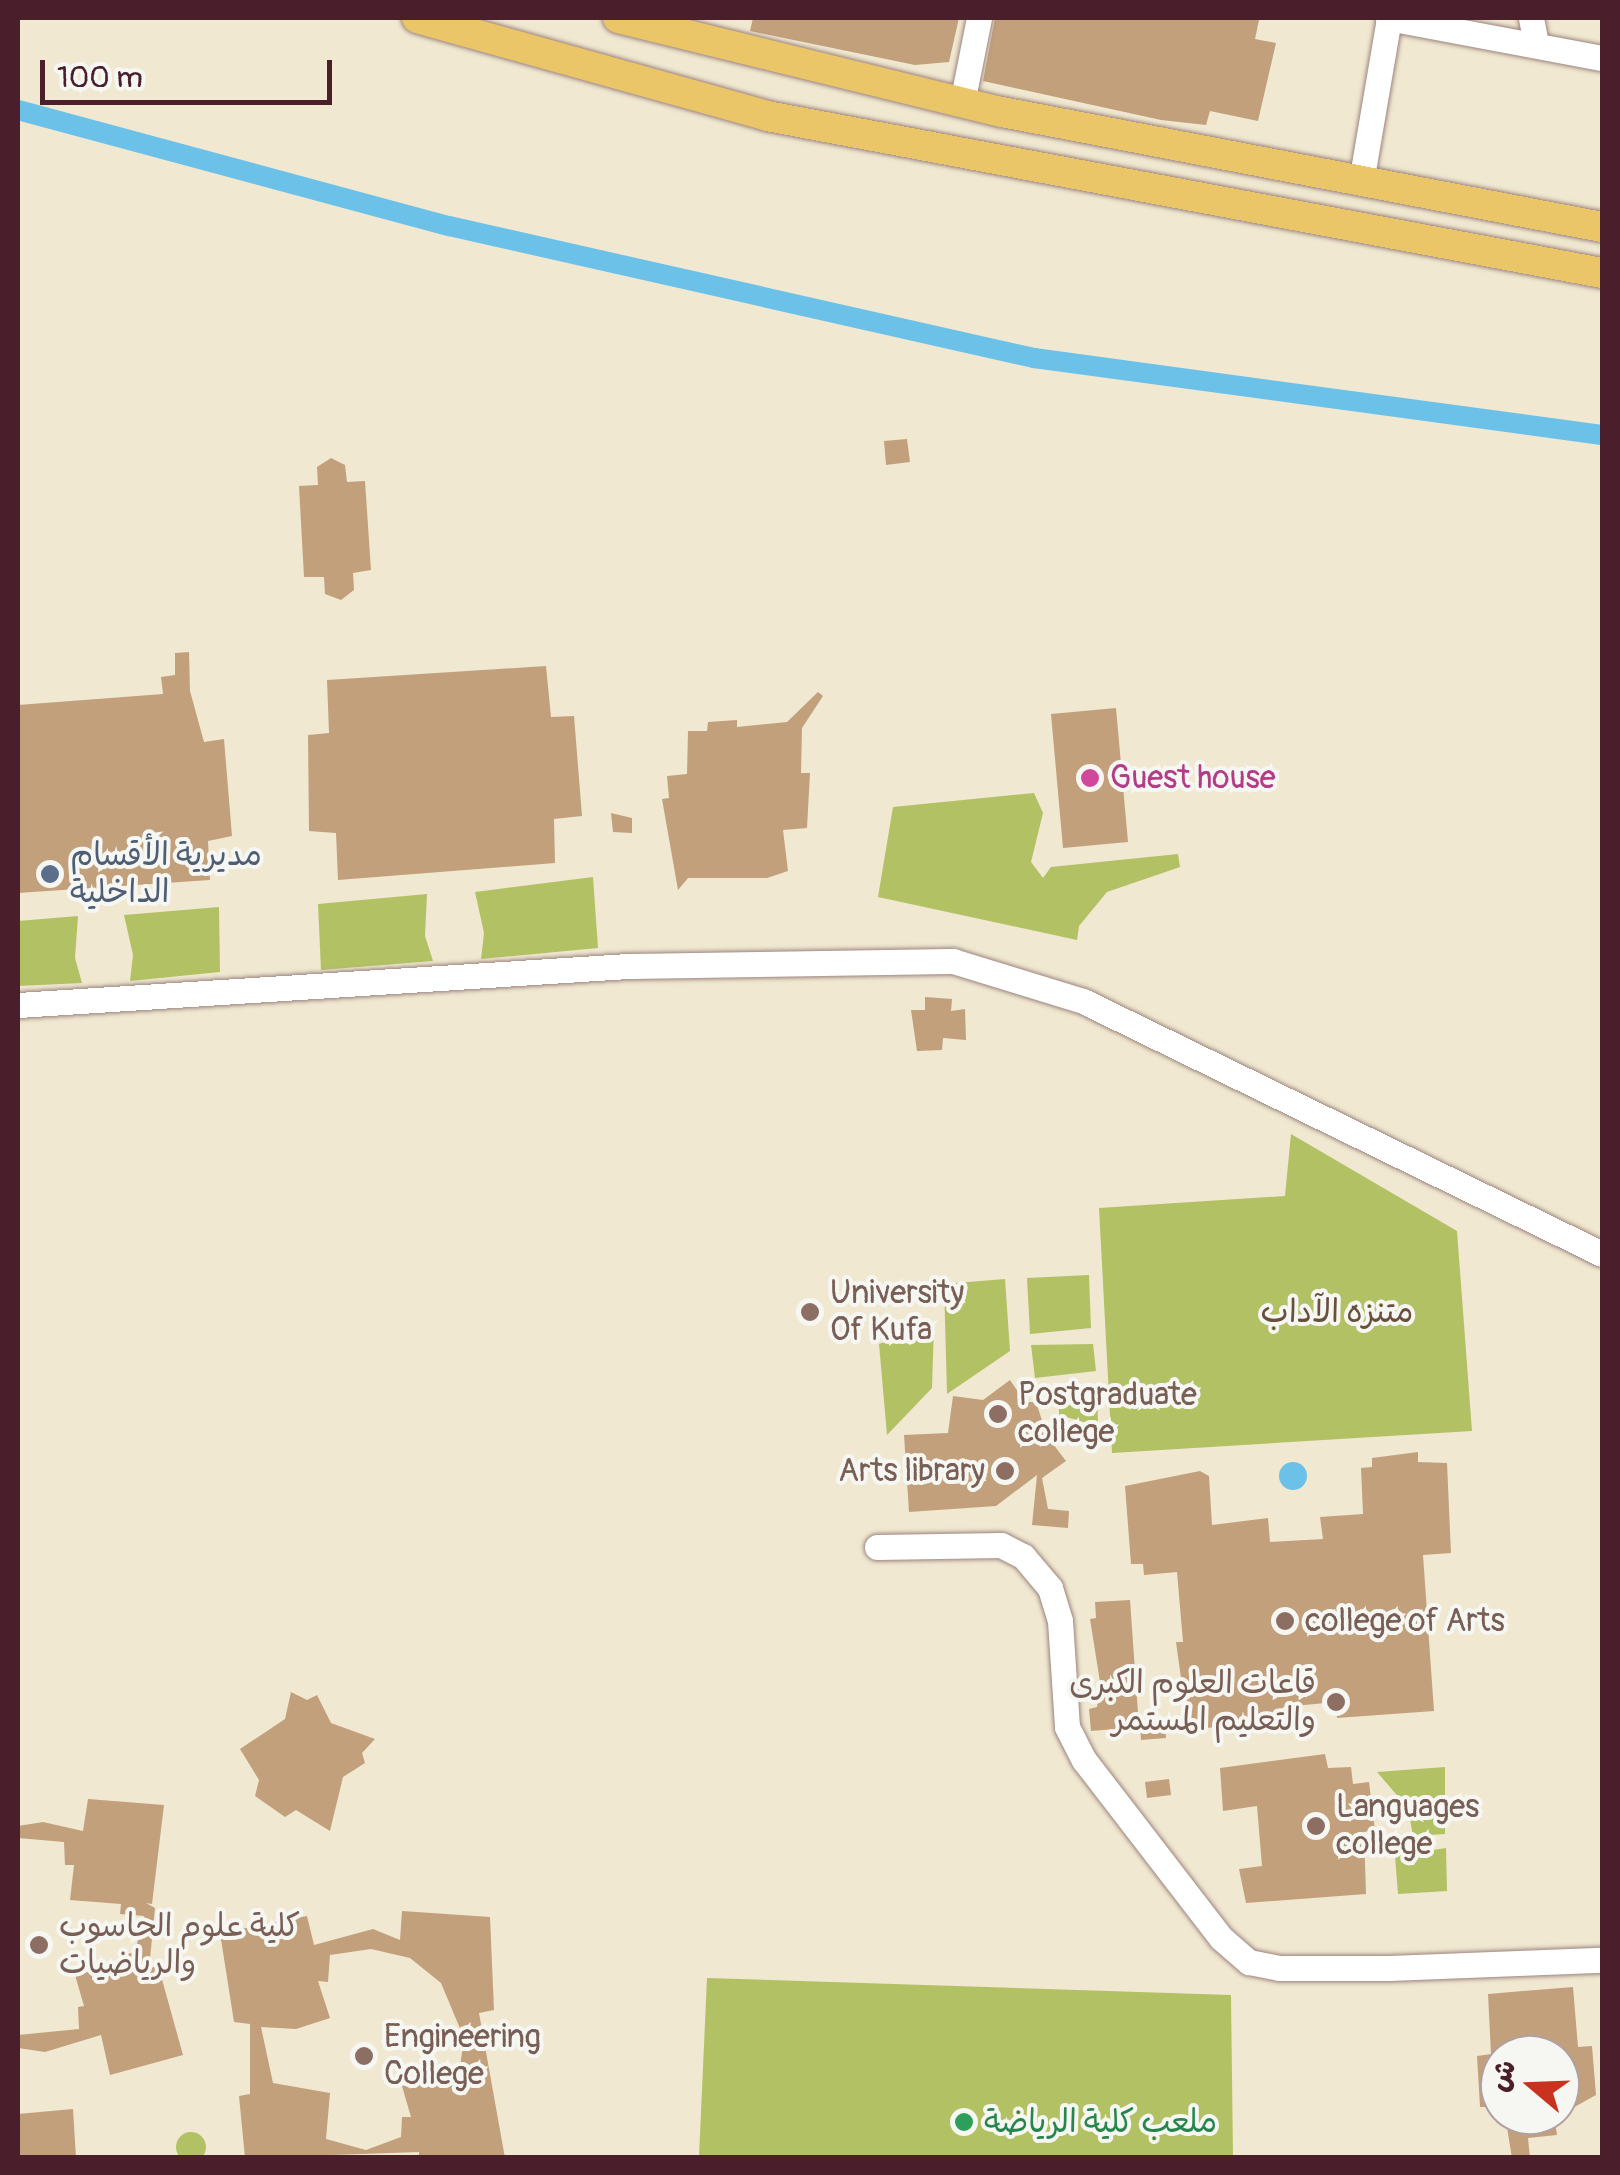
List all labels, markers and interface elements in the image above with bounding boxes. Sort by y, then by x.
scale bar [45,40,338,102]
text: 100 m [57,59,143,96]
place label: Guest house [1110,759,1276,797]
marker: Guest house [1079,767,1101,789]
place label: مديرية الأقسام الداخلية [70,837,262,912]
marker: مديرية الأقسام الداخلية [39,863,61,885]
place label: University Of Kufa [830,1275,964,1350]
park label: متنزه الآداب [1261,1293,1413,1331]
marker: University Of Kufa [799,1301,821,1323]
place label: Postgraduate college [1018,1377,1197,1452]
marker: Postgraduate college [987,1403,1009,1425]
place label: Arts library [838,1452,985,1490]
marker: Arts library [994,1460,1016,1482]
place label: college of Arts [1305,1602,1505,1640]
marker: college of Arts [1274,1610,1296,1632]
place label: قاعات العلوم الكبرى والتعليم المستمر [1069,1665,1316,1740]
marker: قاعات العلوم الكبرى والتعليم المستمر [1325,1691,1347,1713]
place label: Languages college [1336,1789,1479,1864]
marker: Languages college [1305,1815,1327,1837]
place label: كلية علوم الحاسوب والرياضيات [59,1908,300,1983]
marker: كلية علوم الحاسوب والرياضيات [28,1934,50,1956]
place label: Engineering College [384,2019,541,2094]
north arrow [1480,2035,1580,2135]
marker: Engineering College [353,2045,375,2067]
text: ش [1481,2055,1525,2096]
place label: ملعب كلية الرياضة [984,2103,1217,2141]
marker: ملعب كلية الرياضة [953,2111,975,2133]

